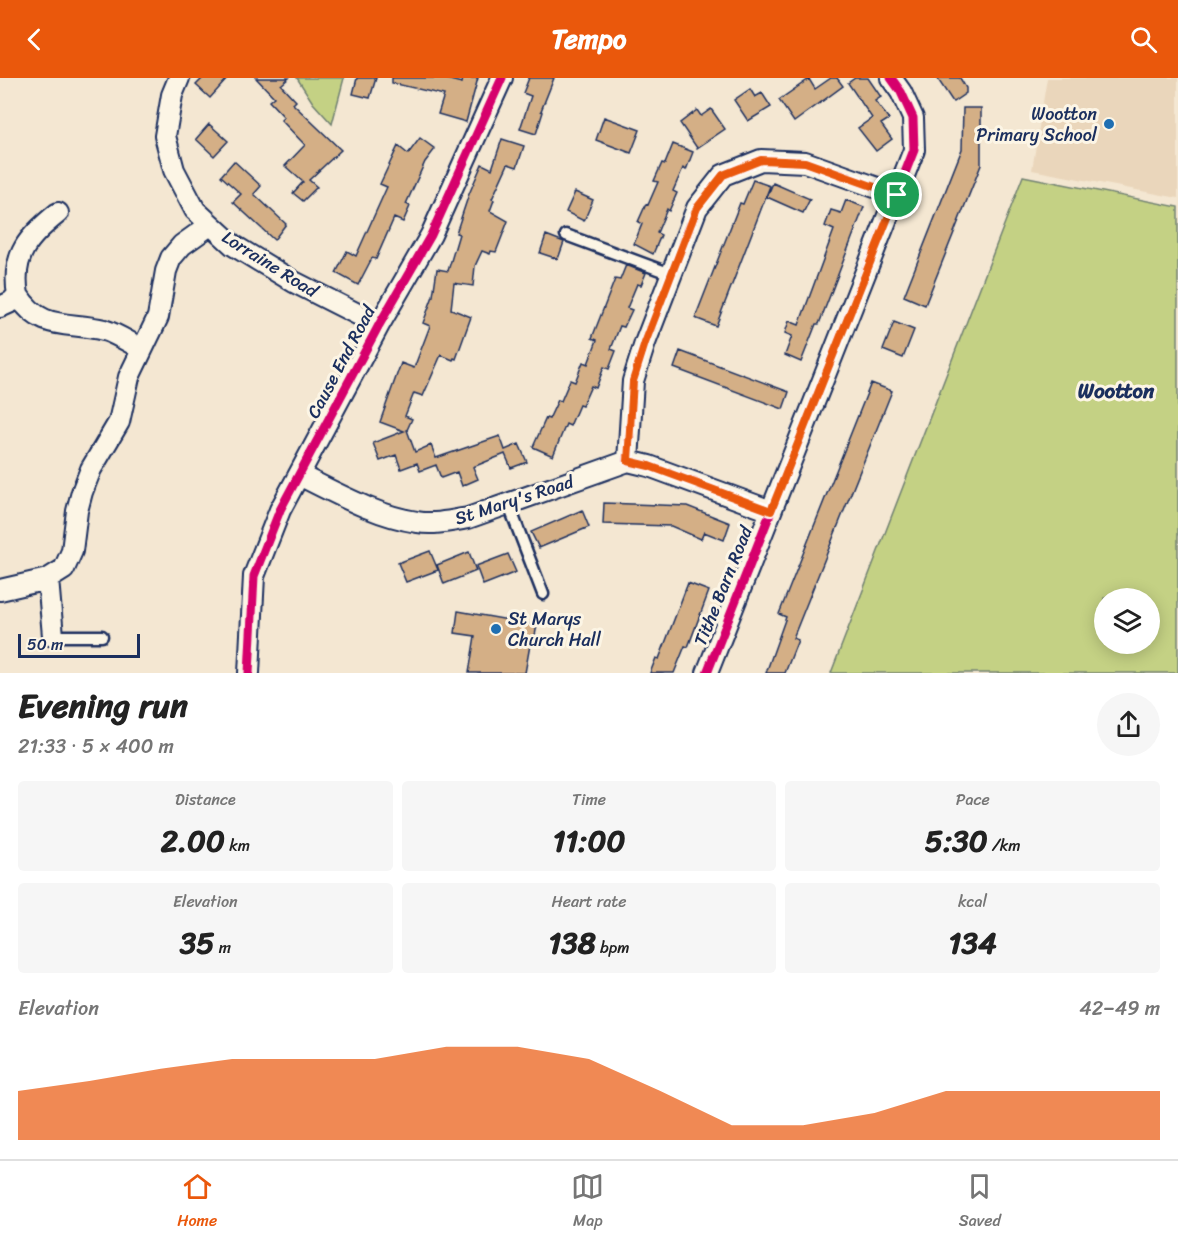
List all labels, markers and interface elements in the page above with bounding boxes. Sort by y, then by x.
text: Tempo [551,15,627,63]
icon: back [18,23,51,56]
icon: search [1127,23,1160,56]
place label: Wootton Primary School [976,98,1098,151]
marker: Wootton Primary School [1102,117,1116,131]
pin [871,169,922,220]
icon: arrive [880,178,913,211]
street label: Lorraine Road [216,222,326,307]
street label: Cause End Road [298,298,385,424]
district label: Wootton [1078,372,1155,410]
street label: St Mary's Road [450,465,579,534]
street label: Tithe Barn Road [684,520,762,651]
map controls [1094,588,1160,654]
button: layers [1094,588,1160,654]
place label: St Marys Church Hall [508,603,602,656]
marker: St Marys Church Hall [489,622,503,636]
text: 50 m [27,630,63,659]
scale bar [18,631,140,658]
text: Evening run [18,677,188,735]
button: share [1097,693,1160,756]
text: 21:33 · 5 × 400 m [18,729,174,764]
text: Distance [175,785,236,814]
text: Time [572,785,606,814]
text: Pace [956,785,990,814]
text: 2.00 [161,814,225,868]
text: 11:00 [553,814,625,868]
text: 5:30 [925,814,988,868]
text: km [225,831,250,860]
text: /km [988,831,1021,860]
text: Elevation [173,887,238,916]
text: Heart rate [551,887,627,916]
text: kcal [958,887,987,916]
text: 35 [180,916,215,970]
text: 138 [548,916,596,970]
text: 134 [949,916,997,970]
text: m [215,933,231,962]
text: bpm [596,933,630,962]
text: Elevation [18,991,99,1026]
text: 42–49 m [1079,991,1160,1026]
tab: Home [177,1170,217,1235]
tab: Map [571,1170,604,1235]
tab: Saved [959,1170,1001,1235]

